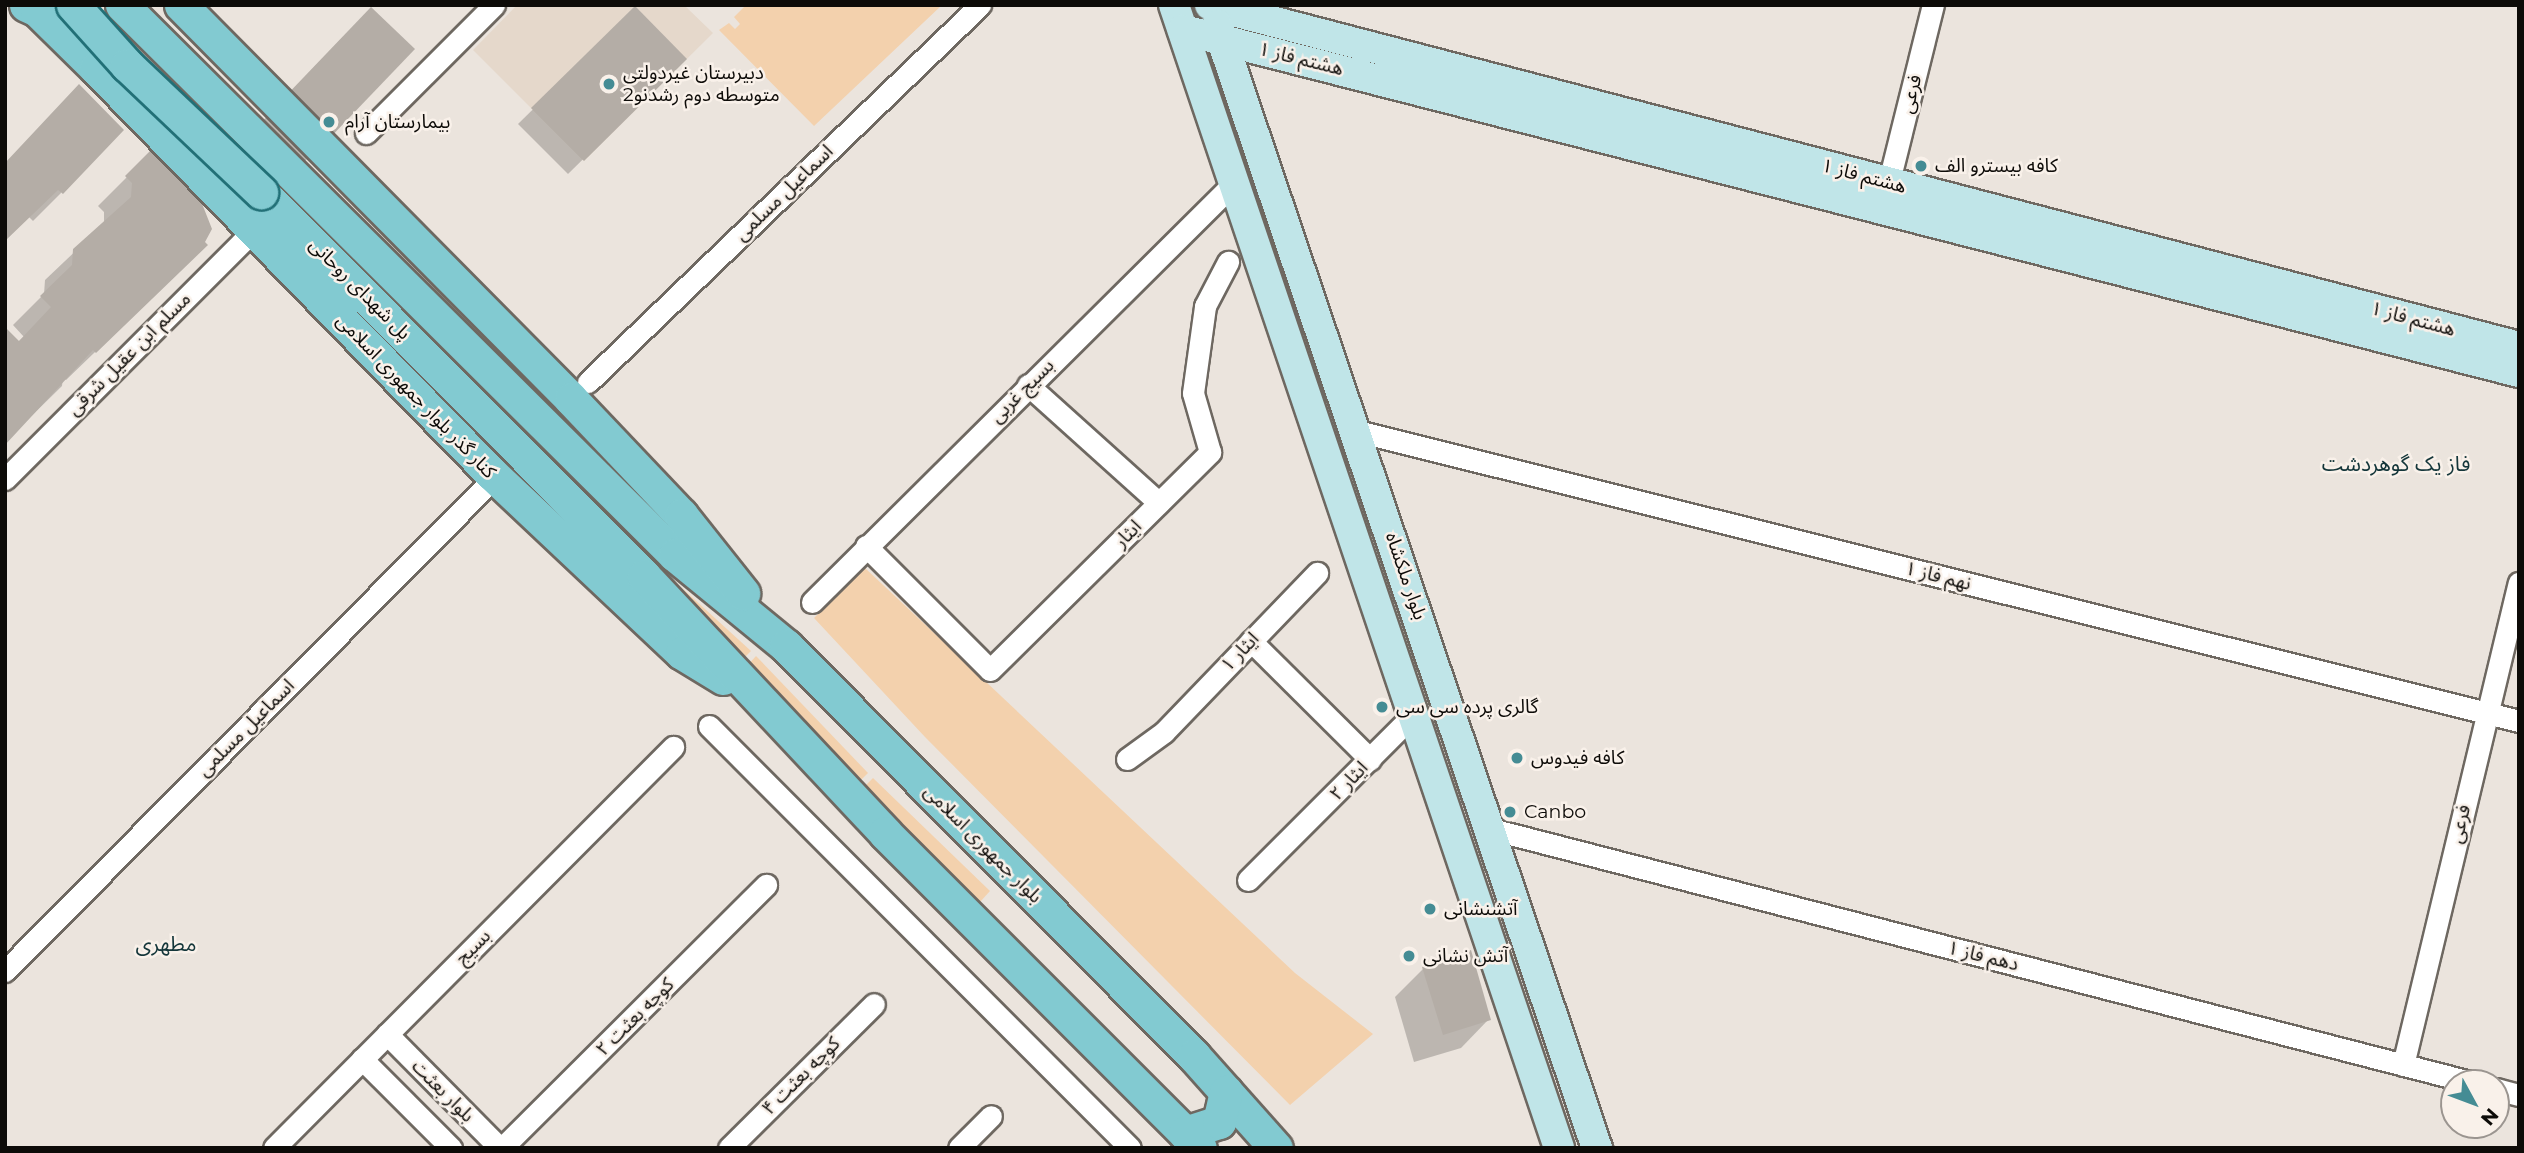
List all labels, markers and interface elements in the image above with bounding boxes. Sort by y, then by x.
street label: هشتم فاز ۱ [1256,37,1346,81]
place label: دبیرستان غیردولتی متوسطه دوم رشدنو2 [623,62,780,106]
street label: فرعی [1895,72,1927,116]
marker: دبیرستان غیردولتی متوسطه دوم رشدنو2 [601,76,617,92]
place label: بیمارستان آرام [345,111,450,133]
marker: بیمارستان آرام [319,112,339,132]
street label: اسماعیل مسلمی [730,140,838,246]
street label: هشتم فاز ۱ [1819,154,1909,198]
place label: کافه بیسترو الف [1935,155,2058,177]
marker: کافه بیسترو الف [1913,158,1929,174]
street label: پل شهدای روحانی [304,233,416,345]
street label: مسلم ابن عقیل شرقی [63,288,195,420]
street label: هشتم فاز ۱ [2368,297,2458,341]
street label: کنار گذر بلوار جمهوری اسلامی [331,309,501,483]
street label: بسیج غربی [985,354,1059,428]
district label: فاز یک گوهردشت [2322,451,2470,477]
street label: ایثار [1109,515,1147,553]
street label: بلوار ملکشاه [1380,529,1432,623]
street label: نهم فاز ۱ [1903,557,1973,595]
street label: ایثار ۱ [1216,628,1264,676]
street label: اسماعیل مسلمی [193,675,299,781]
place label: گالری پرده سی سی [1396,696,1538,718]
marker: گالری پرده سی سی [1374,699,1390,715]
place label: كافه فيدوس [1531,747,1624,769]
marker: كافه فيدوس [1509,750,1525,766]
street label: ایثار ۲ [1325,757,1373,805]
street label: بلوار جمهوری اسلامی [919,780,1047,908]
place label: Canbo [1524,801,1586,823]
street label: فرعی [2444,802,2476,846]
marker: Canbo [1502,804,1518,820]
place label: آتشنشانی [1444,898,1518,920]
marker: آتشنشانی [1422,901,1438,917]
street label: بسیج [451,925,495,969]
district label: مطهری [136,931,196,957]
street label: دهم فاز ۱ [1945,936,2021,976]
place label: آتش نشانی [1423,945,1508,967]
marker: آتش نشانی [1401,948,1417,964]
street label: کوچه بعثت ۲ [591,973,679,1061]
street label: کوچه بعثت ۴ [757,1032,845,1120]
street label: بلوار بعثت [407,1055,479,1127]
north arrow [2440,1069,2510,1139]
text: N [2476,1103,2503,1130]

